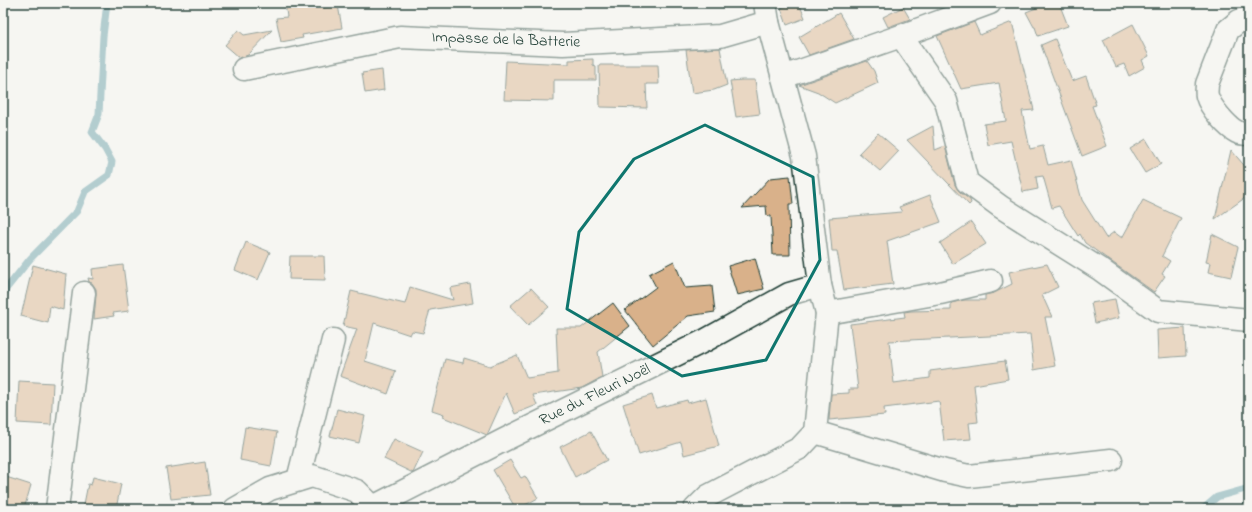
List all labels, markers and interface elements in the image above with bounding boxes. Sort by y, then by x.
street label: Impasse de la Batterie [431,25,582,55]
street label: Rue du Fleuri Noël [535,357,655,432]

